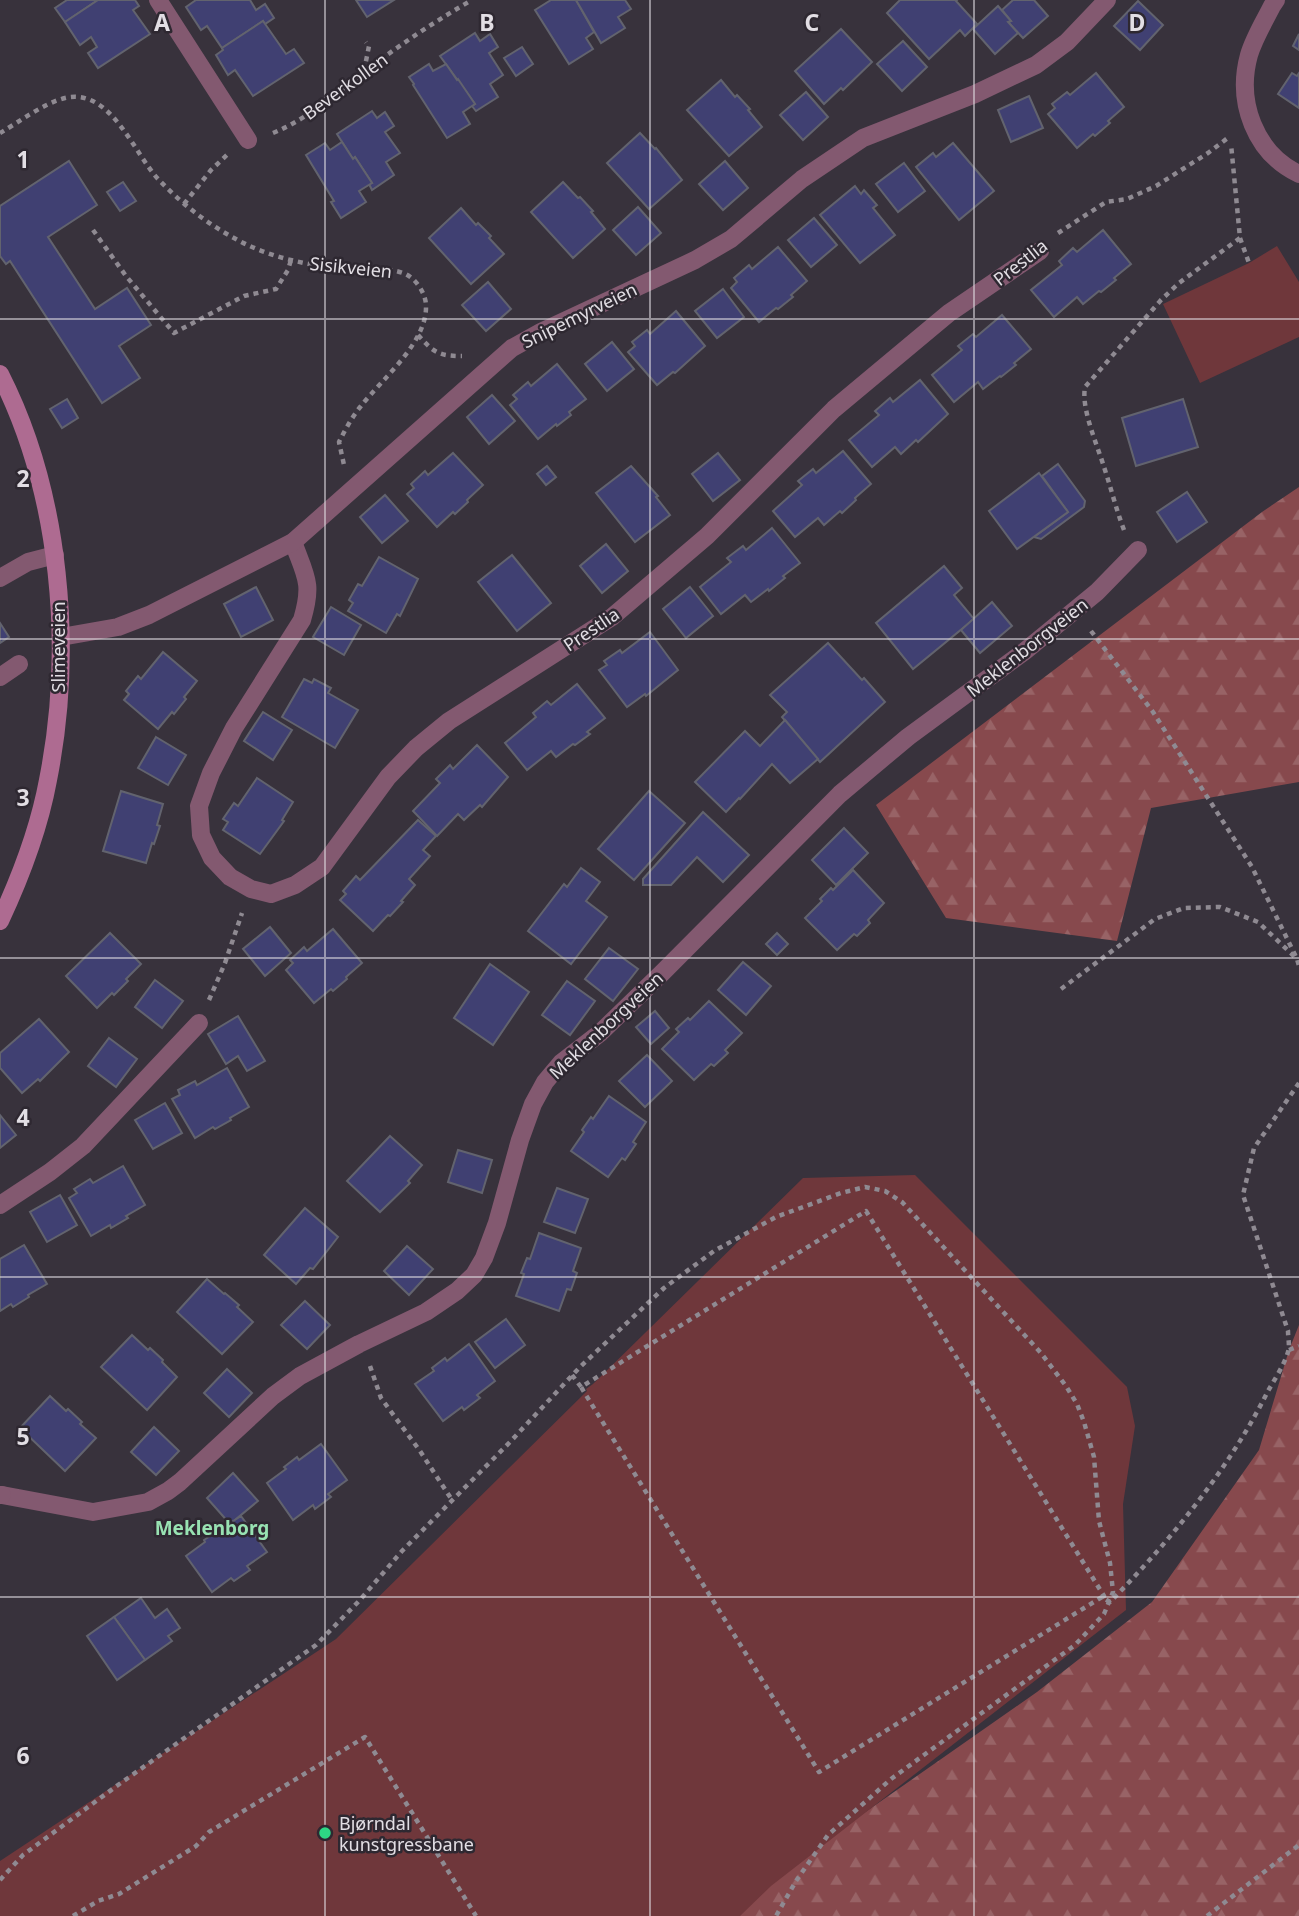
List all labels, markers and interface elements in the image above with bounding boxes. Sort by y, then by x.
text: A [154,6,170,38]
text: B [479,6,495,38]
text: C [805,6,820,38]
text: D [1129,6,1145,38]
street label: Beverkollen [298,47,392,125]
text: 1 [16,143,30,175]
street label: Prestlia [988,233,1052,291]
street label: Sisikveien [309,251,393,283]
street label: Snipemyrveien [517,277,641,353]
text: 2 [16,462,30,494]
street label: Meklenborgveien [961,592,1093,702]
street label: Slimeveien [46,601,70,693]
street label: Prestlia [558,602,624,656]
text: 3 [16,781,30,813]
street label: Meklenborgveien [544,966,668,1084]
text: 4 [16,1101,30,1133]
text: 5 [16,1420,30,1452]
district label: Meklenborg [155,1515,269,1541]
text: 6 [16,1739,30,1771]
place label: Bjørndal kunstgressbane [339,1811,474,1856]
marker: Bjørndal kunstgressbane [317,1825,333,1841]

